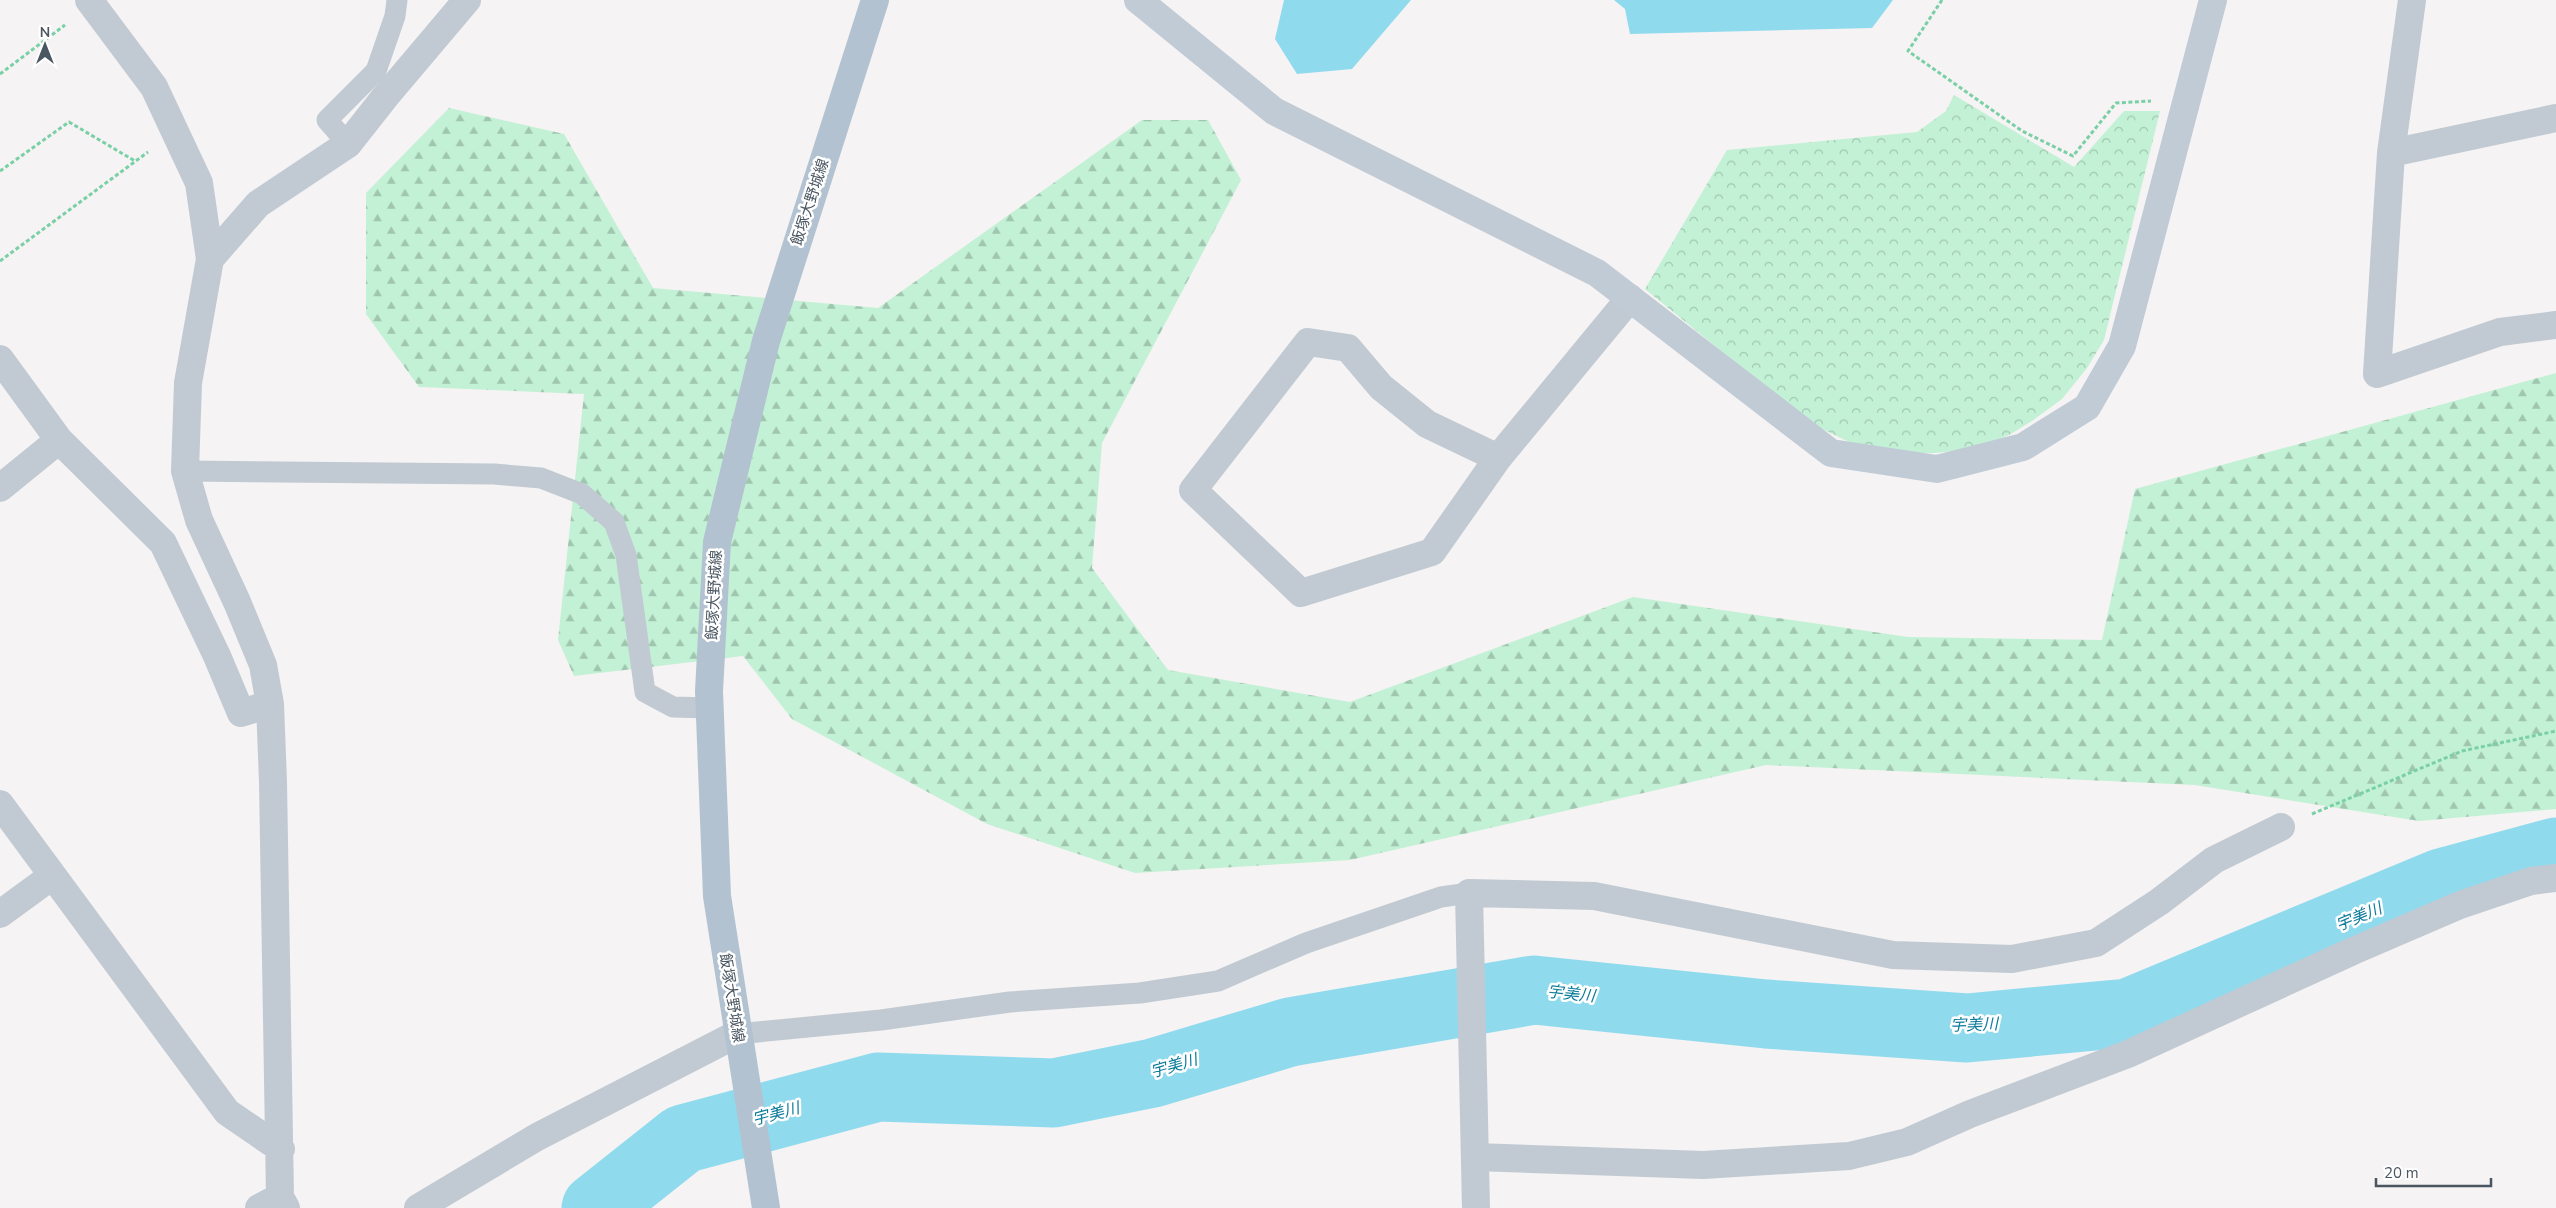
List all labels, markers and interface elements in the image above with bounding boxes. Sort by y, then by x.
north arrow [20,20,70,70]
text: N [40,23,50,42]
street label: 飯塚大野城線 [787,156,833,248]
street label: 飯塚大野城線 [702,550,726,640]
water label: 宇美川 [2333,897,2387,937]
street label: 飯塚大野城線 [715,952,749,1044]
water label: 宇美川 [1546,981,1598,1008]
water label: 宇美川 [1950,1013,2000,1037]
water label: 宇美川 [1148,1048,1202,1083]
water label: 宇美川 [750,1097,804,1131]
scale bar [2376,1156,2491,1188]
text: 20 m [2384,1163,2419,1183]

